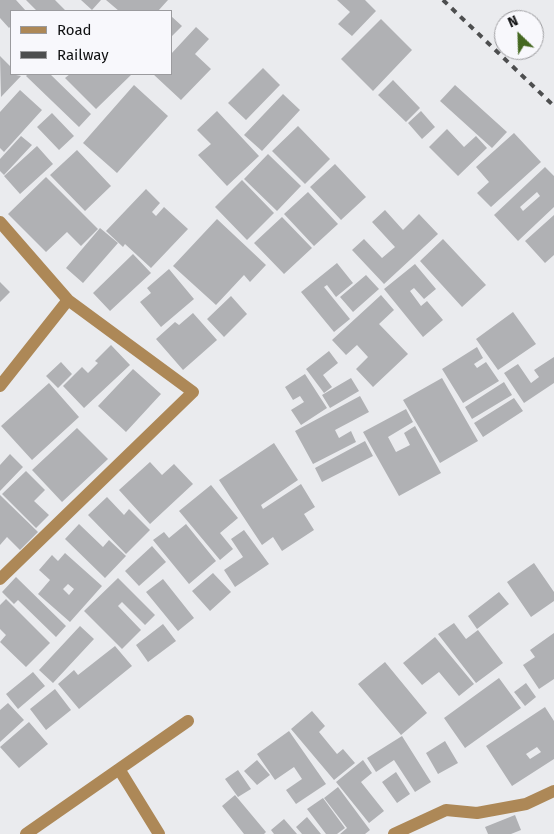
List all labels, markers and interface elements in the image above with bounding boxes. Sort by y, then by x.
legend [10,10,172,75]
north arrow [494,10,544,60]
text: N [505,12,521,31]
text: Road [57,21,92,39]
text: Railway [57,46,109,64]

